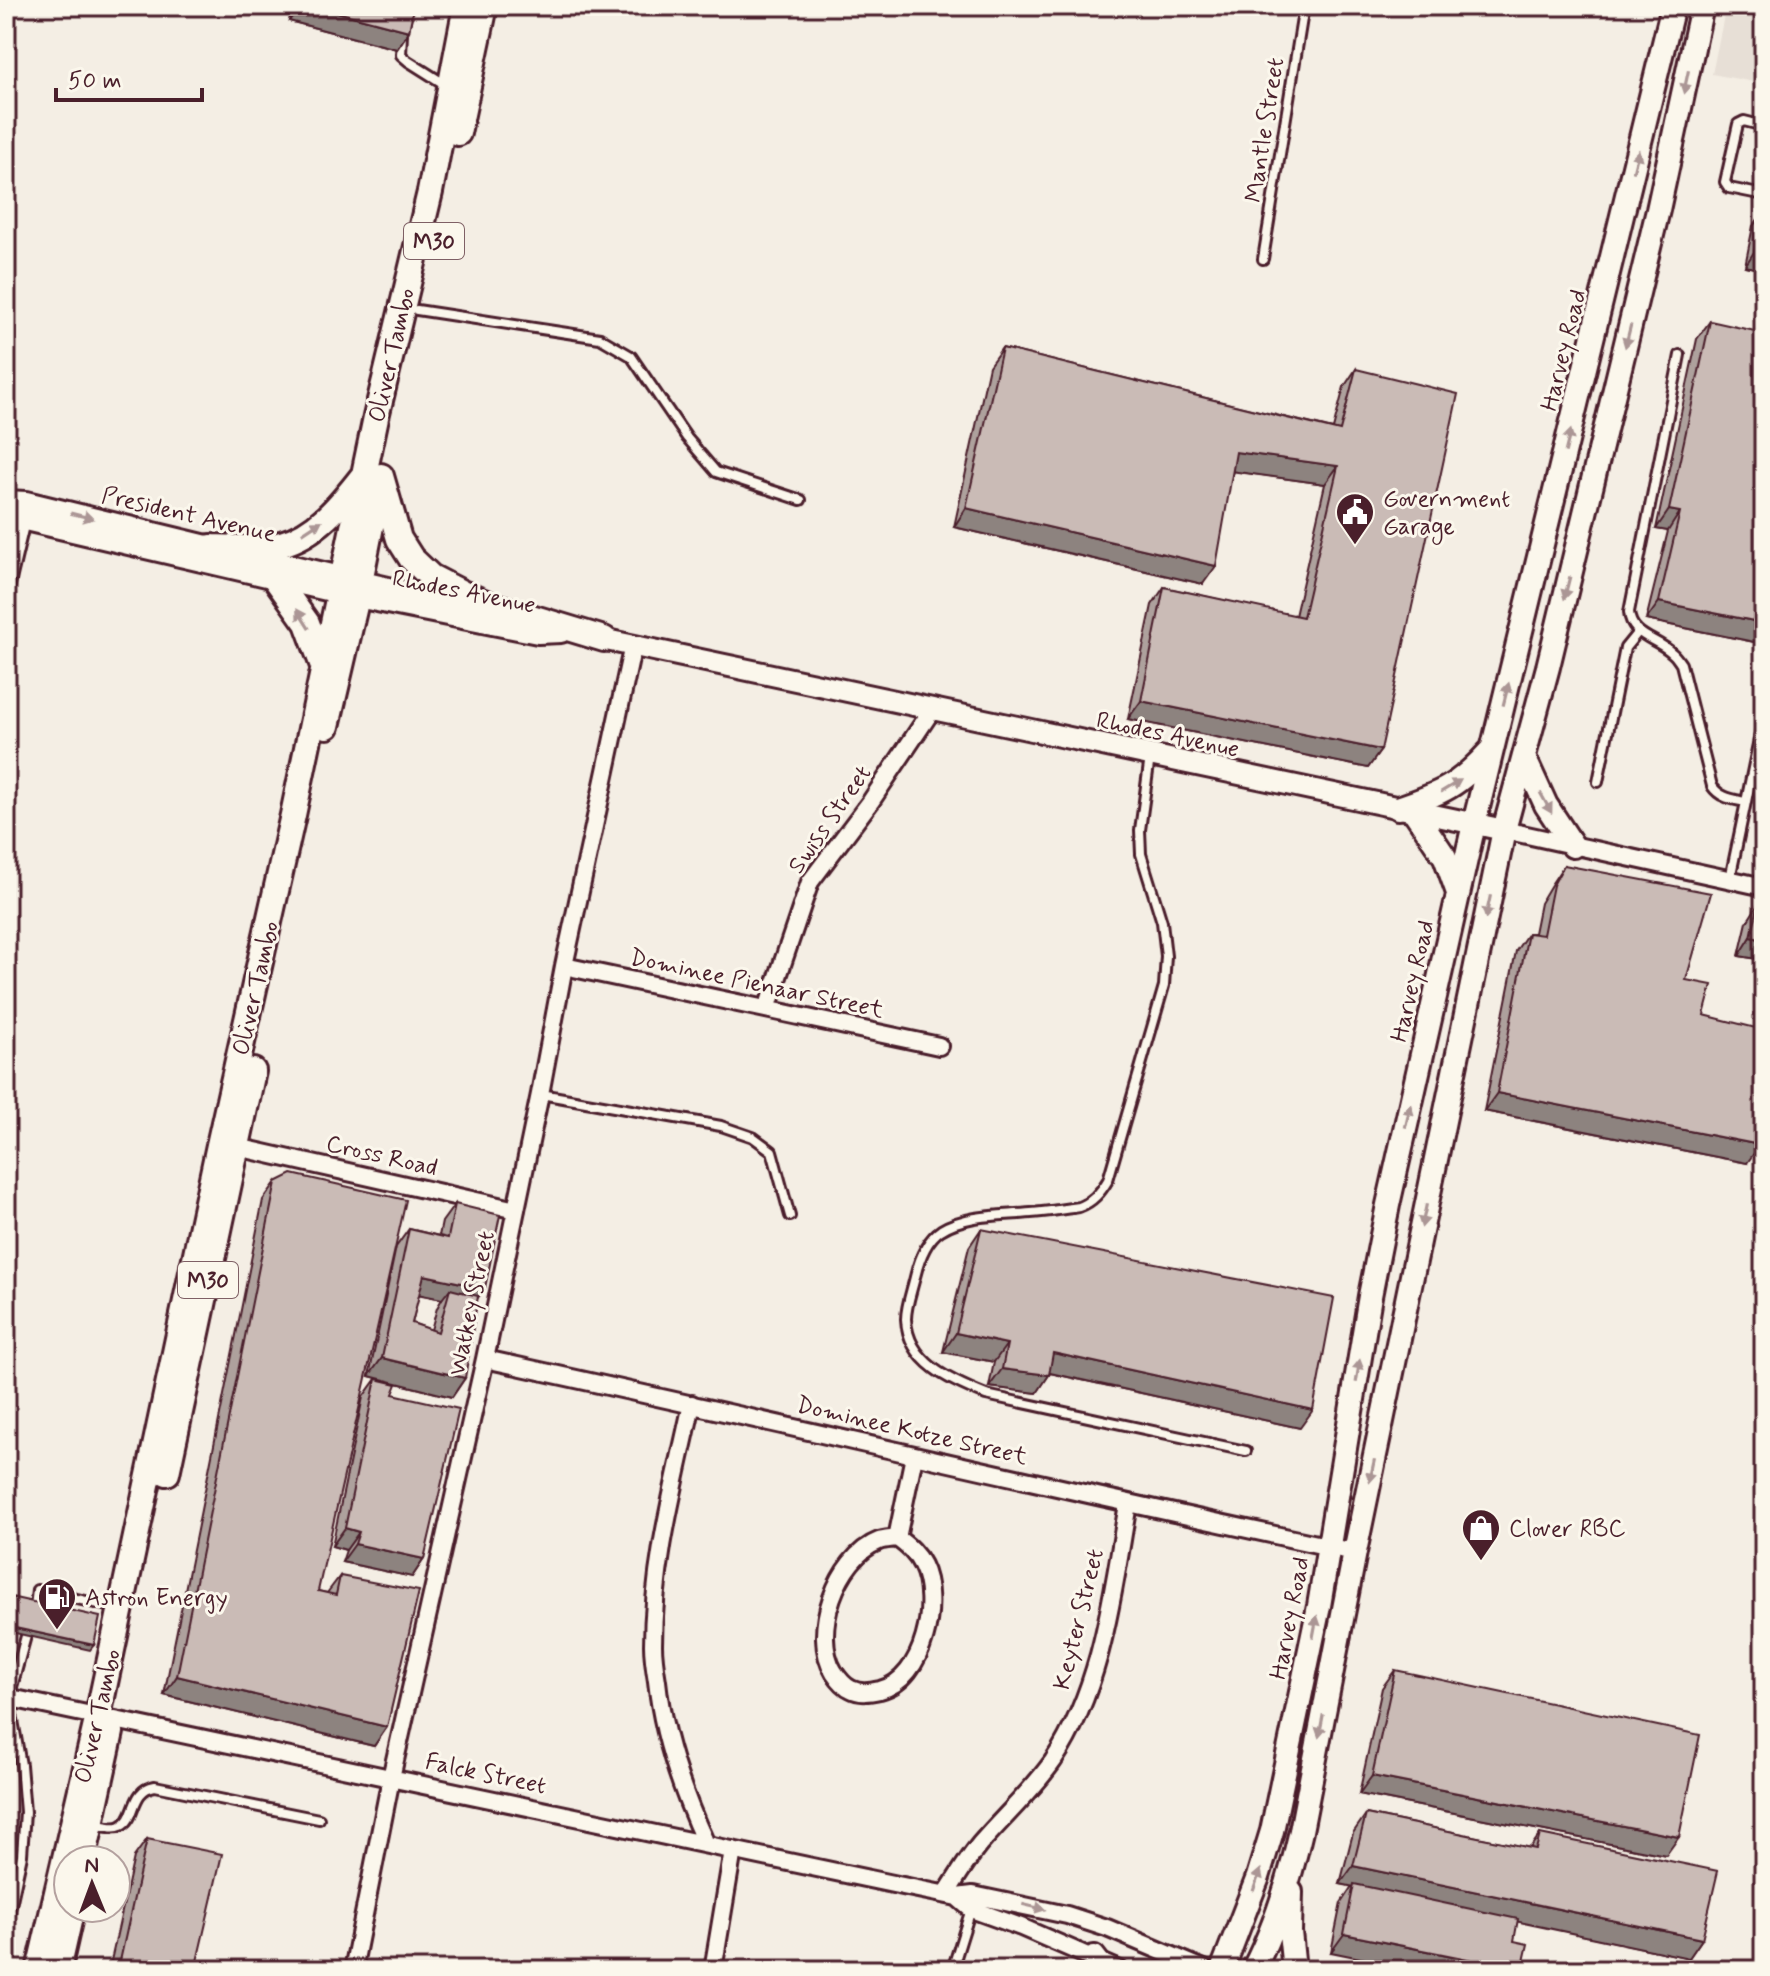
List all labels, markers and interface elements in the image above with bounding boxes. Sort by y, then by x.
scale bar [56,52,202,102]
street label: Mantle Street [1239,55,1292,205]
text: 50 m [68,66,122,97]
one-way arrow [1679,70,1692,95]
one-way arrow [1630,149,1642,174]
road number: M30 [404,223,464,259]
street label: Oliver Tambo [362,285,423,425]
street label: Harvey Road [1534,286,1595,414]
one-way arrow [1621,323,1634,348]
one-way arrow [1562,429,1574,454]
street label: President Avenue [98,480,279,551]
place label: Government Garage [1383,484,1510,545]
public building icon: Government Garage [1334,491,1376,546]
one-way arrow [70,510,95,523]
one-way arrow [301,521,323,535]
street label: Rhodes Avenue [389,563,538,622]
one-way arrow [1560,576,1572,601]
one-way arrow [296,609,311,630]
one-way arrow [1500,681,1513,706]
street label: Rhodes Avenue [1093,705,1242,766]
street label: Swiss Street [782,760,879,880]
one-way arrow [1440,779,1462,793]
one-way arrow [1539,792,1553,814]
one-way arrow [1481,894,1494,919]
street label: Harvey Road [1384,917,1443,1045]
street label: Oliver Tambo [226,918,287,1058]
street label: Dominee Pienaar Street [627,942,886,1027]
one-way arrow [1402,1103,1415,1128]
street label: Cross Road [323,1129,440,1184]
one-way arrow [1417,1204,1430,1229]
street label: Watkey Street [442,1228,503,1379]
road number: M30 [178,1262,238,1298]
one-way arrow [1352,1358,1364,1383]
street label: Dominee Kotze Street [793,1390,1030,1473]
one-way arrow [1365,1459,1377,1484]
shop icon: Clover RBC [1460,1507,1502,1562]
place label: Clover RBC [1509,1514,1625,1545]
street label: Keyter Street [1047,1546,1112,1693]
street label: Harvey Road [1263,1554,1318,1682]
fuel station icon: Astron Energy [36,1576,78,1631]
place label: Astron Energy [85,1583,228,1614]
one-way arrow [1309,1614,1322,1639]
street label: Oliver Tambo [68,1646,129,1786]
one-way arrow [1315,1714,1327,1739]
street label: Falck Street [422,1747,549,1802]
north arrow [52,1844,132,1924]
text: N [84,1852,99,1880]
one-way arrow [1251,1868,1263,1892]
one-way arrow [1021,1901,1046,1914]

